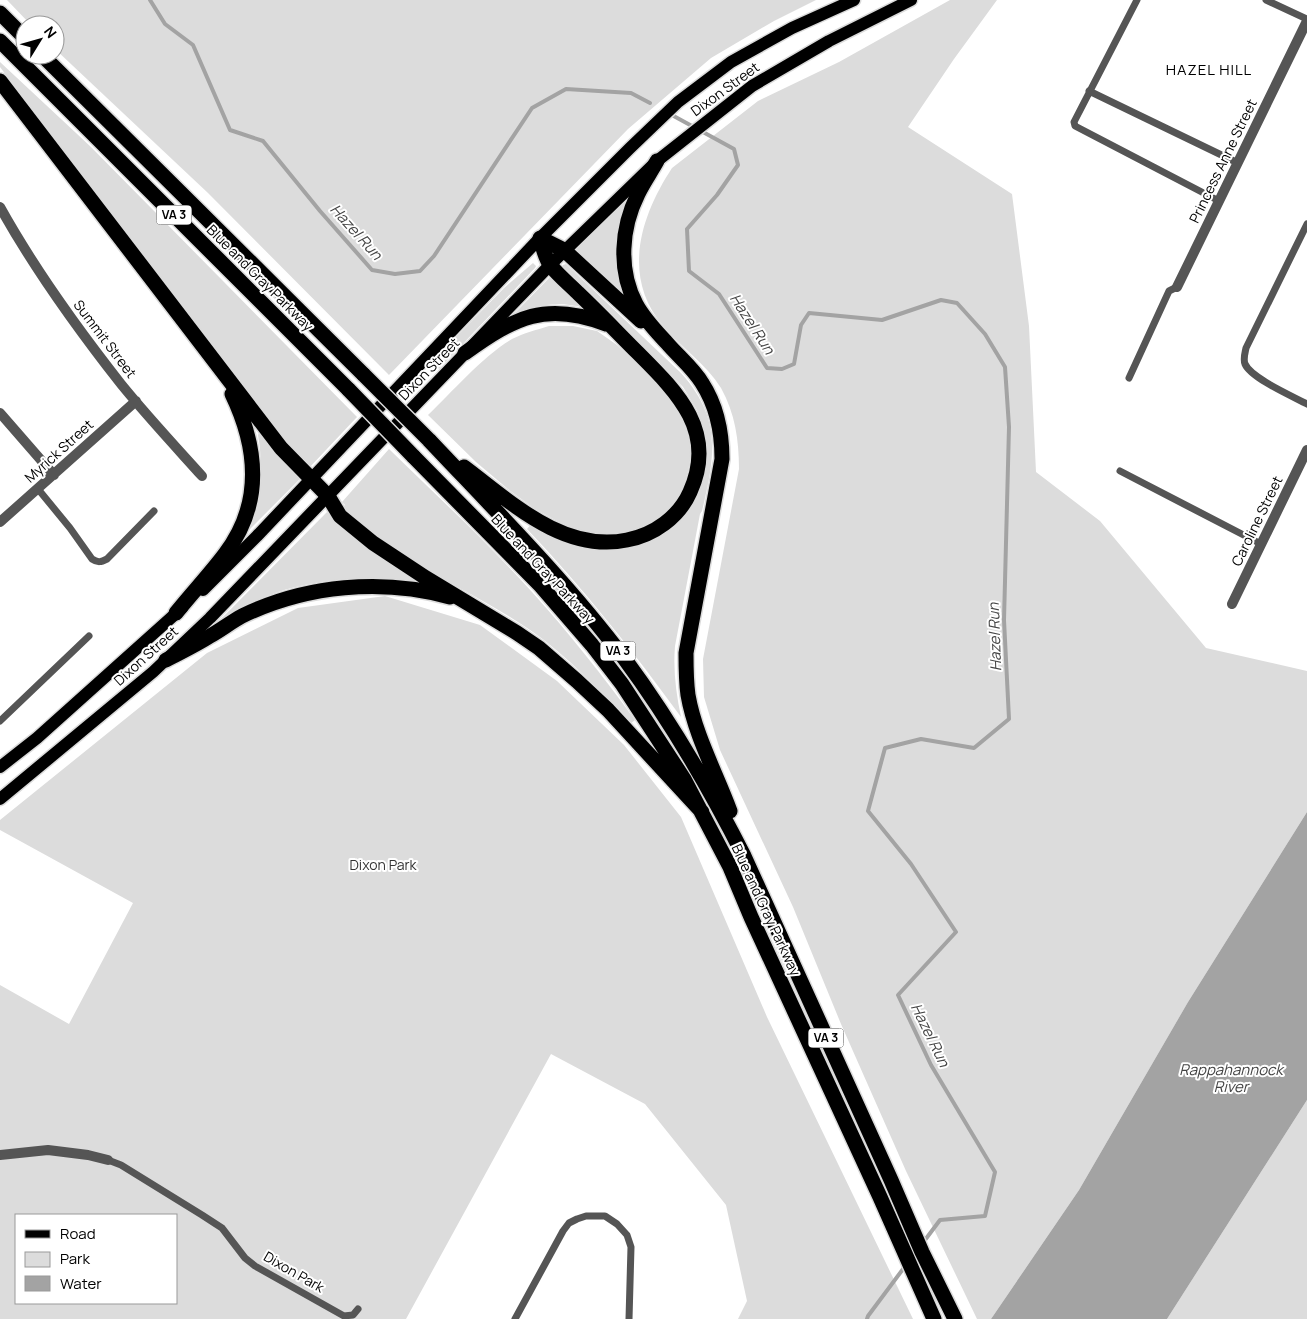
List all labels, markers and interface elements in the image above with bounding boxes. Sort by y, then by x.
north arrow [15,15,65,65]
text: N [40,22,61,42]
street label: Dixon Street [687,57,763,120]
district label: HAZEL HILL [1166,59,1252,80]
street label: Princess Anne Street [1184,95,1261,226]
water label: Hazel Run [326,199,388,265]
road number: VA 3 [156,206,192,224]
street label: Blue and Gray Parkway [203,220,318,336]
water label: Hazel Run [725,289,780,359]
street label: Summit Street [70,296,141,382]
street label: Dixon Street [394,333,464,404]
street label: Myrick Street [20,415,97,486]
street label: Caroline Street [1227,472,1287,569]
street label: Blue and Gray Parkway [488,510,600,628]
water label: Hazel Run [983,601,1006,672]
street label: Dixon Street [109,621,182,690]
road number: VA 3 [600,641,636,660]
street label: Blue and Gray Parkway [728,841,806,979]
park label: Dixon Park [349,855,418,874]
water label: Hazel Run [906,999,955,1071]
road number: VA 3 [808,1028,844,1048]
water label: Rappahannock River [1179,1059,1285,1097]
legend [15,1214,178,1304]
text: Road [60,1223,96,1244]
street label: Dixon Park [260,1247,329,1297]
text: Park [60,1248,90,1269]
text: Water [60,1273,102,1294]

